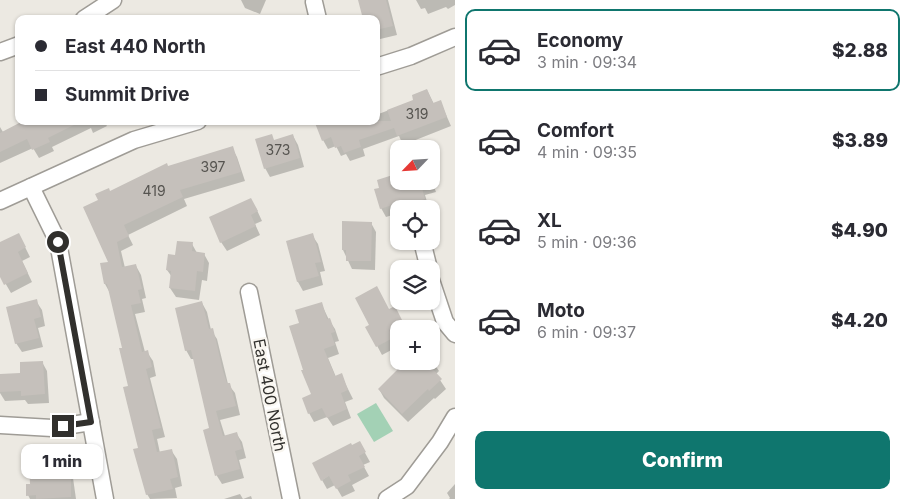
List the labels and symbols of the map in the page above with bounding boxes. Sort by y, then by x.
house number: 319 [405,105,429,122]
north arrow [390,140,440,190]
house number: 373 [266,141,291,158]
house number: 397 [201,158,226,175]
house number: 419 [142,182,166,199]
route start [47,231,69,253]
street label: East 400 North [249,337,291,453]
route end [52,415,74,437]
callout: 1 min [22,444,104,478]

